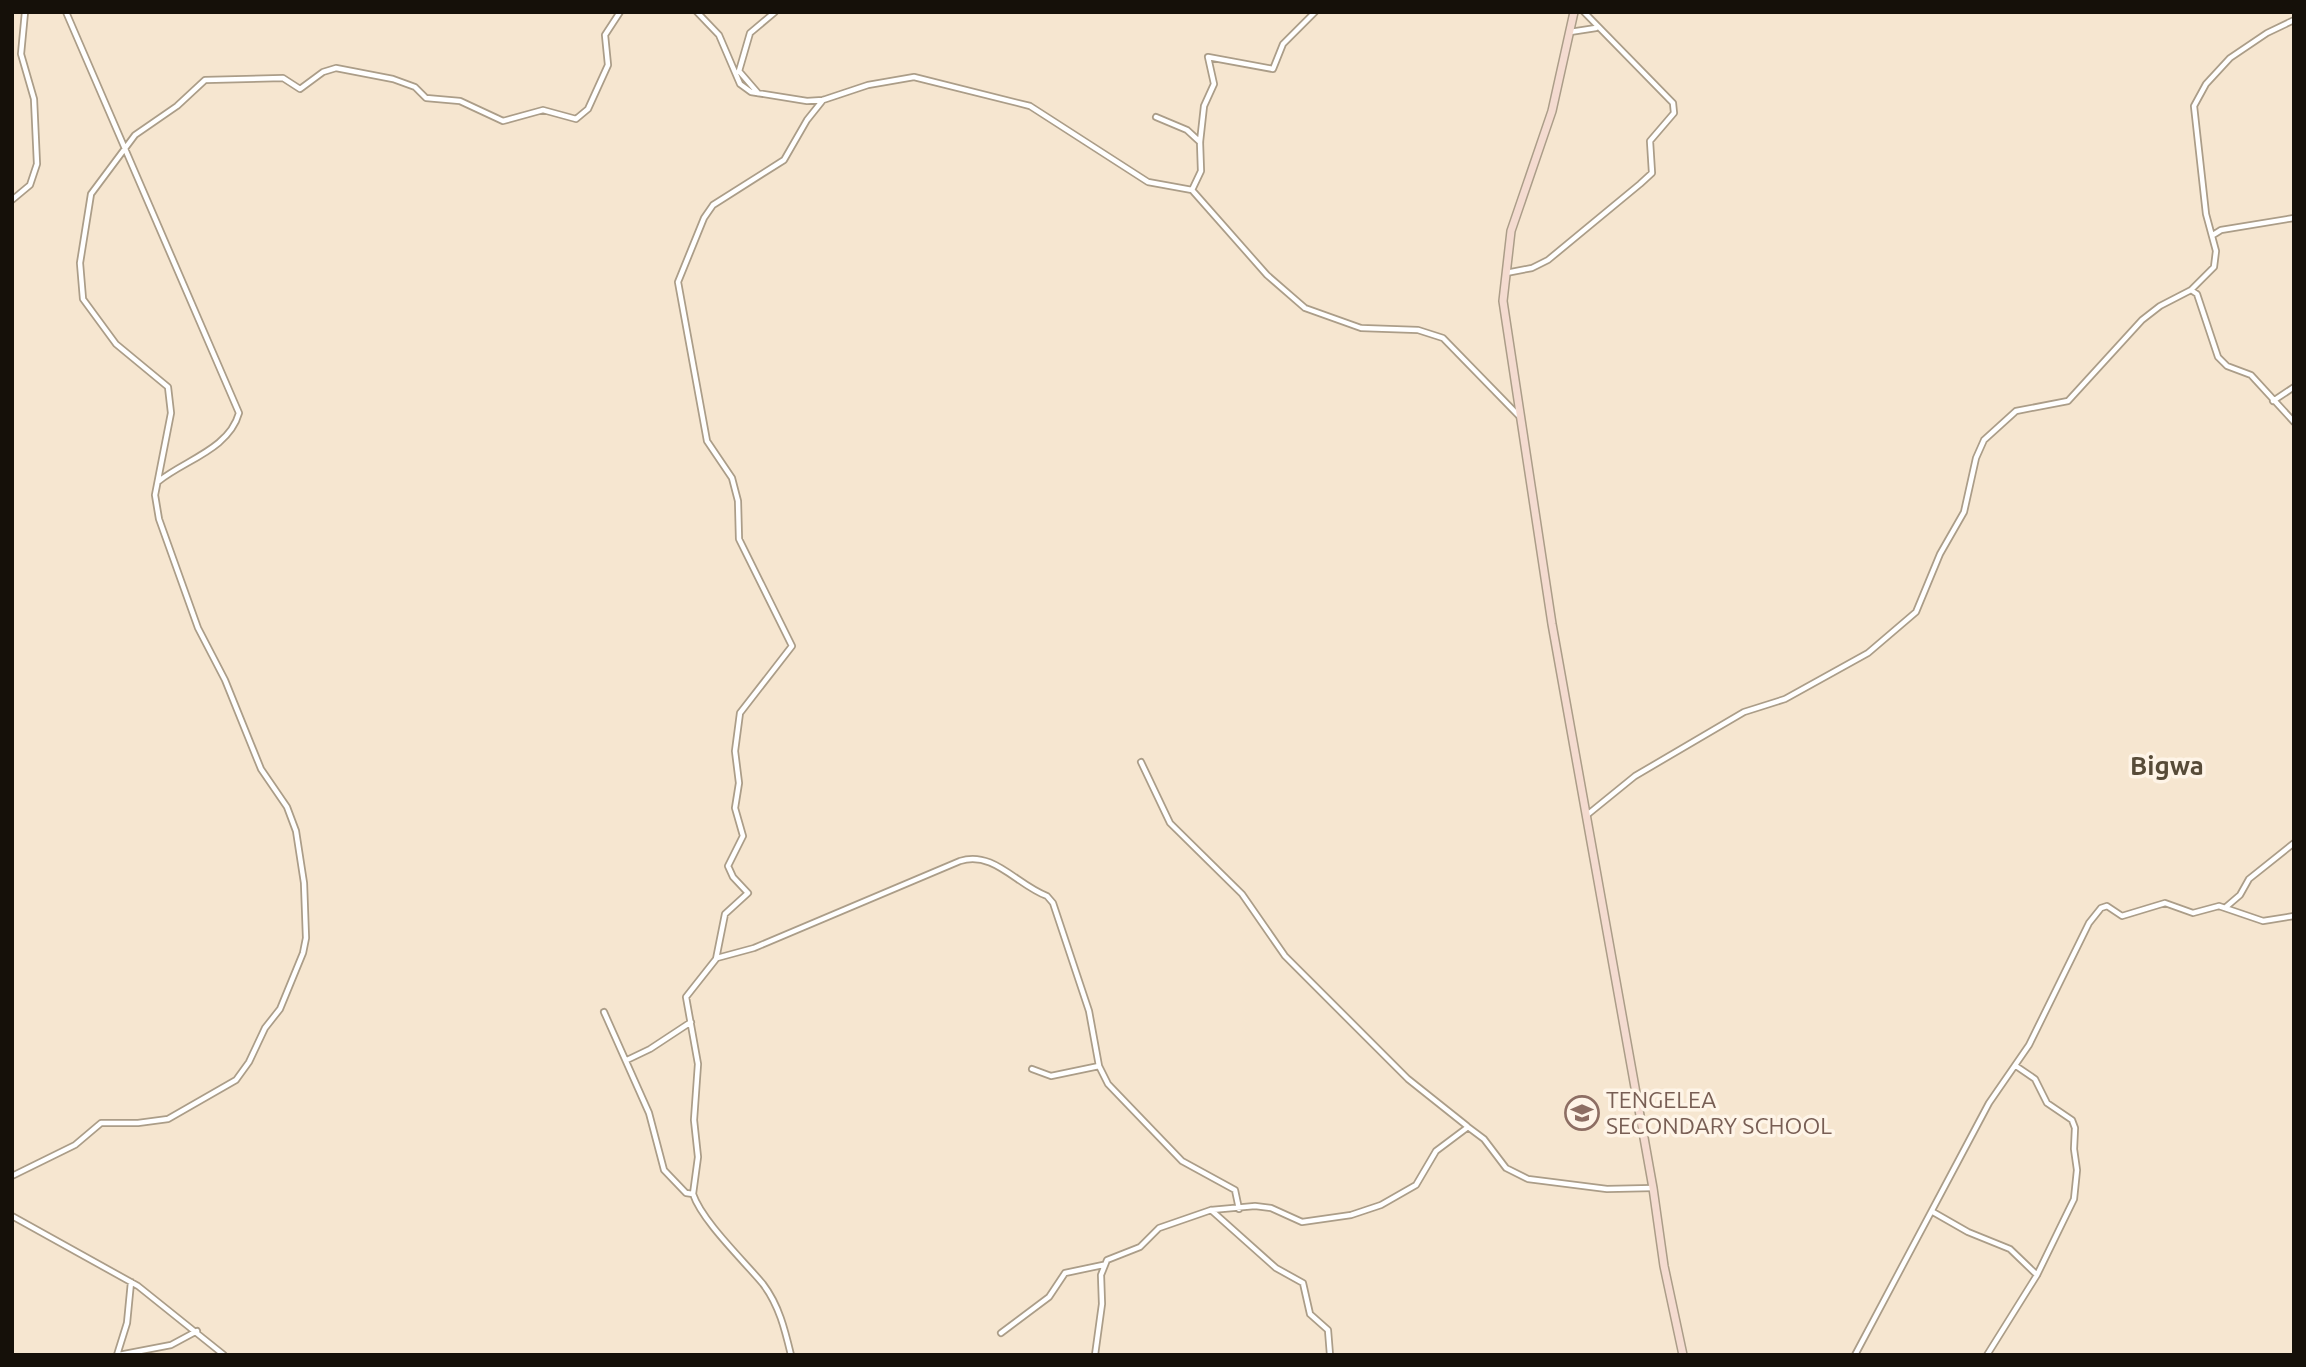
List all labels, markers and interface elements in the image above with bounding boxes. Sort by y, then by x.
district label: Bigwa [2130,751,2204,780]
place label: TENGELEA SECONDARY SCHOOL [1606,1087,1832,1138]
school or university icon: TENGELEA SECONDARY SCHOOL [1563,1094,1601,1132]

